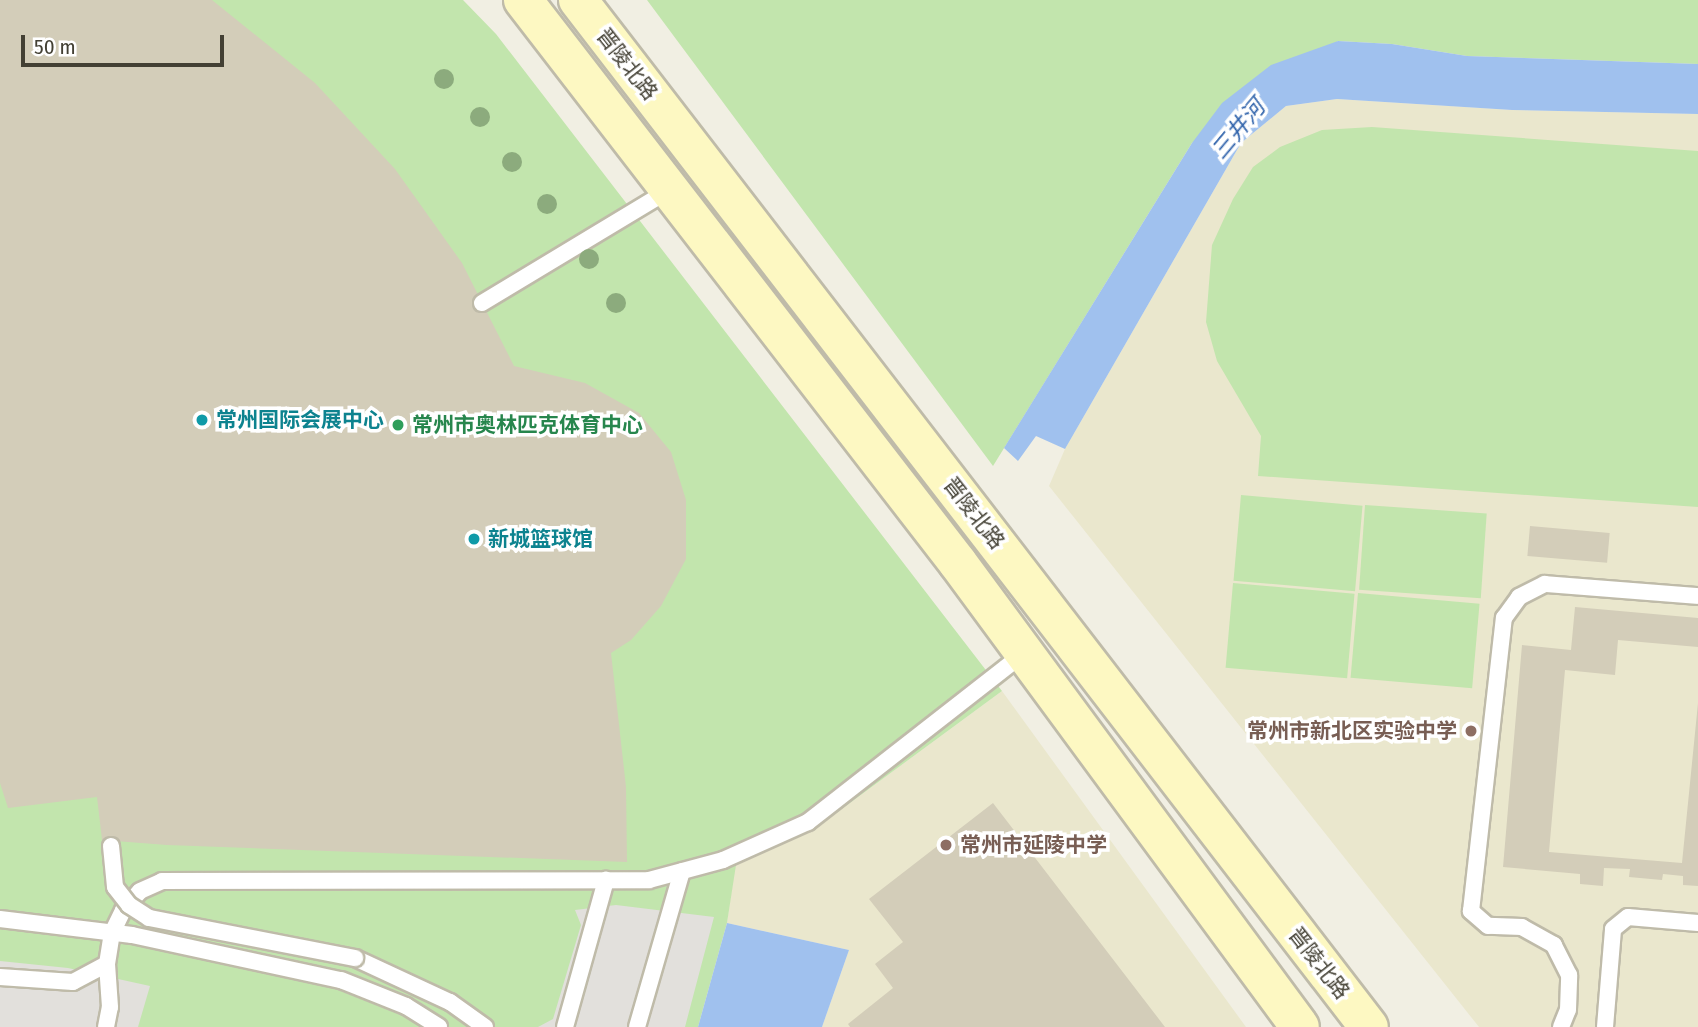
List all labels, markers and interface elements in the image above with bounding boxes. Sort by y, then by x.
scale bar [24,21,228,65]
street label: 晋陵北路 [591,23,663,105]
text: 50 m [34,34,76,60]
water label: 三井河 [1205,94,1271,164]
place label: 常州国际会展中心 [216,407,384,433]
marker: 常州国际会展中心 [194,412,210,428]
place label: 常州市奥林匹克体育中心 [412,412,643,438]
marker: 常州市奥林匹克体育中心 [390,417,406,433]
street label: 晋陵北路 [938,472,1010,554]
place label: 新城篮球馆 [488,526,593,552]
marker: 新城篮球馆 [466,531,482,547]
place label: 常州市新北区实验中学 [1247,718,1457,744]
marker: 常州市新北区实验中学 [1463,723,1479,739]
place label: 常州市延陵中学 [960,832,1107,858]
marker: 常州市延陵中学 [938,837,954,853]
street label: 晋陵北路 [1283,922,1355,1004]

